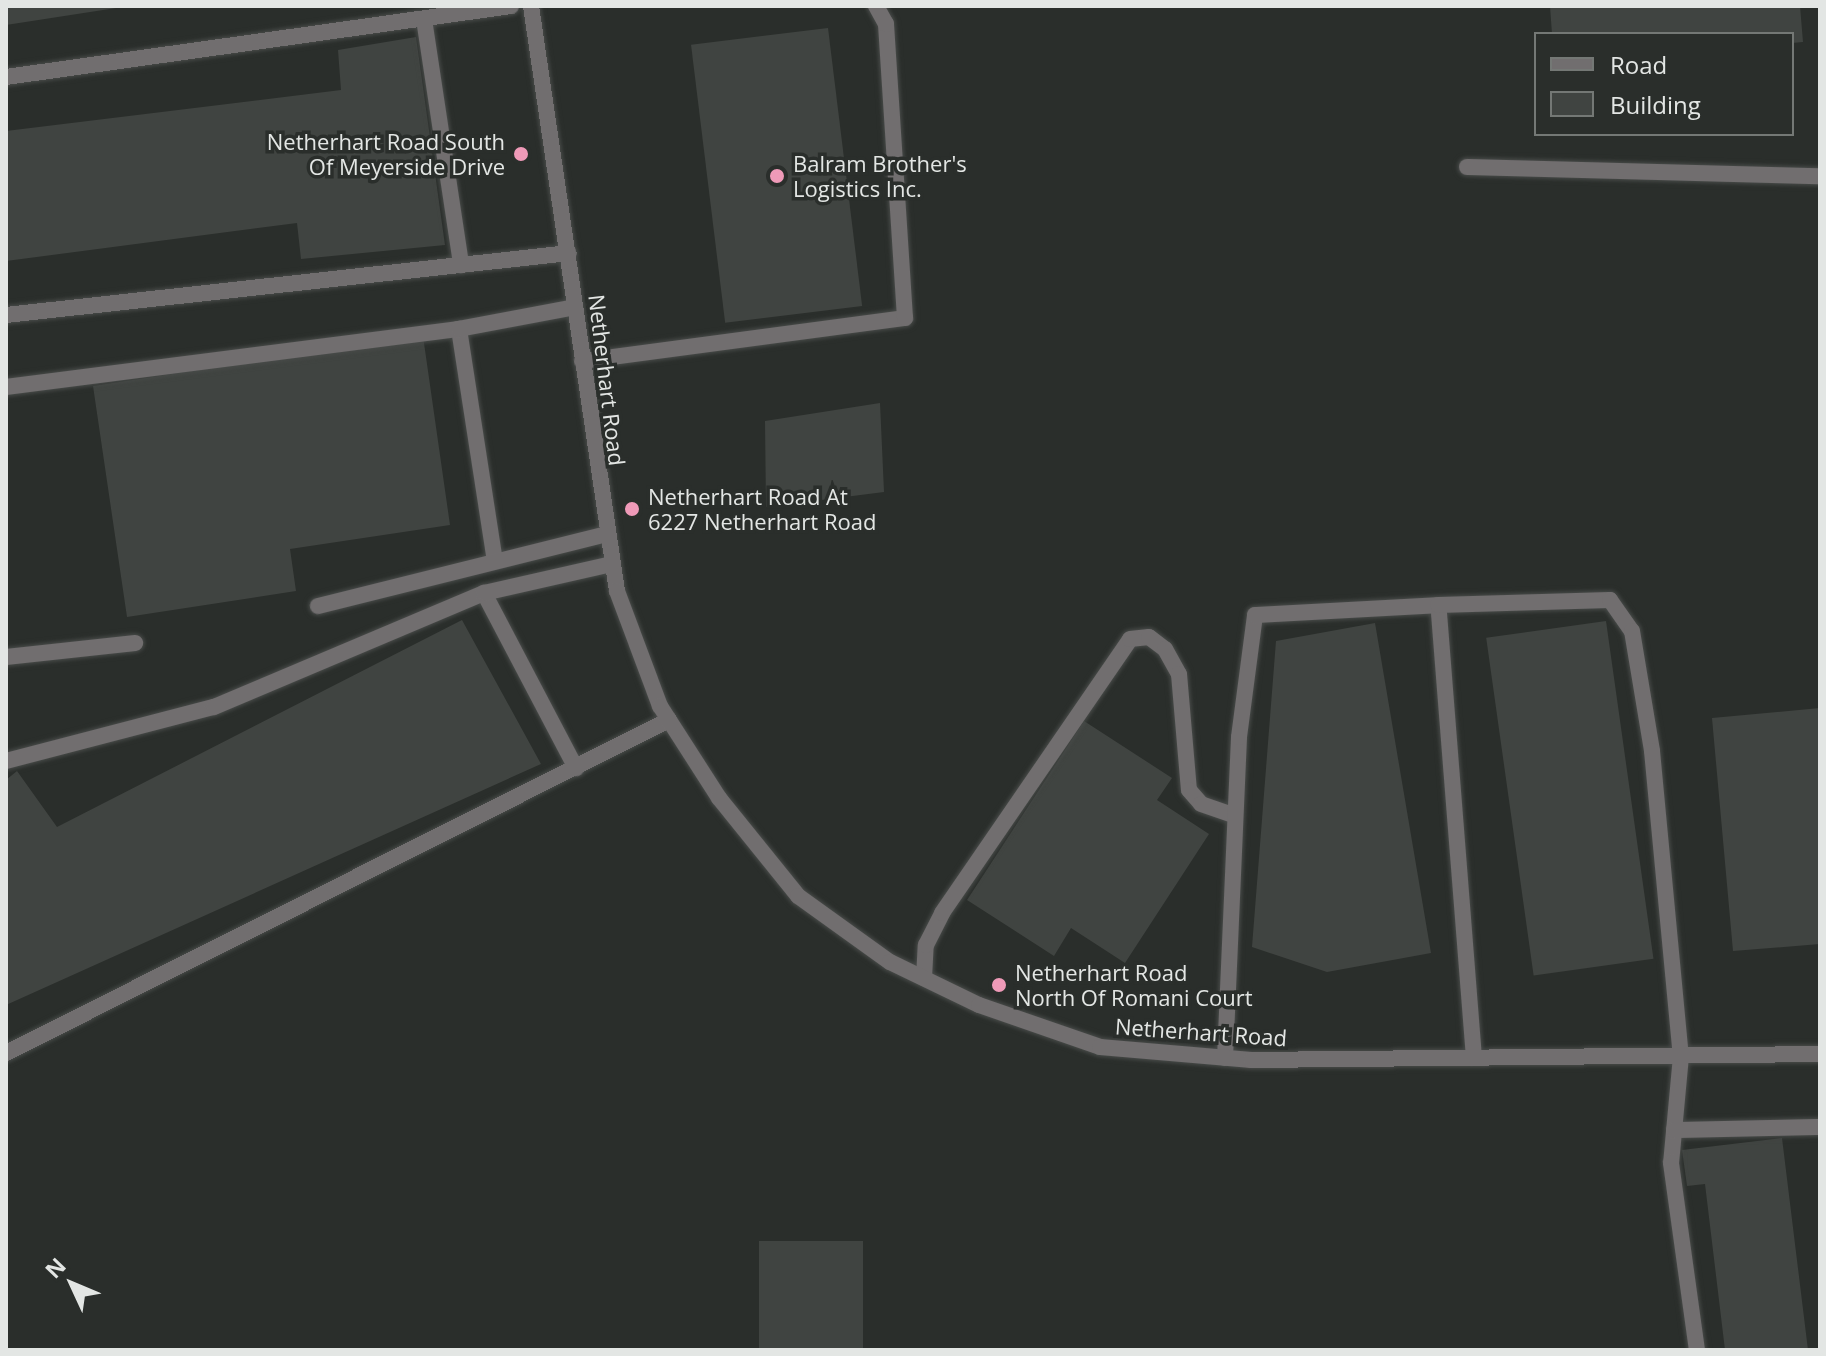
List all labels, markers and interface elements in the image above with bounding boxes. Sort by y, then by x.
legend [1534,32,1794,136]
text: Road [1610,48,1667,81]
text: Building [1610,88,1701,121]
place label: Netherhart Road South Of Meyerside Drive [267,128,505,180]
marker: Netherhart Road South Of Meyerside Drive [512,145,530,163]
place label: Balram Brother's Logistics Inc. [793,150,967,202]
marker: Balram Brother's Logistics Inc. [768,167,786,185]
street label: Netherhart Road [583,293,631,467]
place label: Netherhart Road At 6227 Netherhart Road [648,483,876,534]
marker: Netherhart Road At 6227 Netherhart Road [623,500,641,518]
place label: Netherhart Road North Of Romani Court [1015,959,1253,1010]
marker: Netherhart Road North Of Romani Court [990,976,1008,994]
street label: Netherhart Road [1114,1013,1288,1051]
north arrow [32,1244,112,1324]
text: N [38,1250,72,1284]

